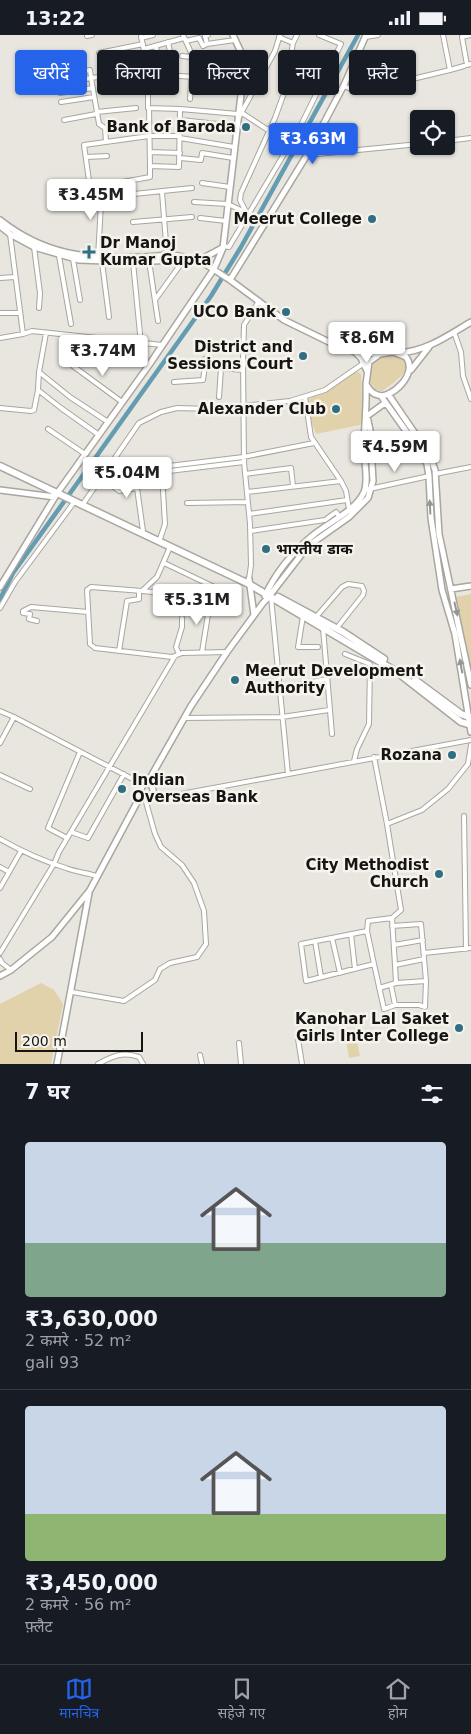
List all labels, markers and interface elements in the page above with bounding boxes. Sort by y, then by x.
text: 13:22 [25,7,85,29]
chip: खरीदें [15,50,87,95]
chip: किराया [97,50,179,95]
chip: फ़िल्टर [189,50,268,95]
chip: नया [278,50,339,95]
chip: फ़्लैट [349,50,416,95]
map controls [410,110,455,155]
button: locate [410,110,455,155]
place label: Bank of Baroda [106,118,236,136]
marker: Bank of Baroda [240,121,252,133]
pin: ₹3.63M [272,123,354,165]
text: ₹3.63M [280,129,346,148]
pin: ₹3.45M [50,179,132,221]
text: ₹3.45M [58,185,124,204]
place label: Meerut College [234,210,362,228]
marker: Meerut College [366,213,378,225]
place label: Dr Manoj Kumar Gupta [100,234,211,269]
marker: Dr Manoj Kumar Gupta [82,245,96,259]
place label: UCO Bank [193,303,277,321]
marker: UCO Bank [280,306,292,318]
pin: ₹8.6M [332,321,402,364]
text: ₹8.6M [339,328,395,347]
pin: ₹3.74M [62,335,144,377]
place label: District and Sessions Court [167,338,293,373]
text: ₹3.74M [70,341,136,360]
marker: District and Sessions Court [297,350,309,362]
place label: Alexander Club [198,400,326,418]
marker: Alexander Club [330,403,342,415]
pin: ₹4.59M [354,431,436,473]
text: ₹4.59M [362,437,428,456]
pin: ₹5.04M [86,457,168,499]
text: ₹5.04M [94,463,160,482]
one-way arrow [426,499,434,515]
place label: भारतीय डाक [276,540,353,558]
marker: भारतीय डाक [260,543,272,555]
pin: ₹5.31M [156,583,238,626]
text: ₹5.31M [164,590,230,609]
one-way arrow [452,601,460,616]
one-way arrow [456,658,464,674]
place label: Meerut Development Authority [245,662,423,697]
marker: Meerut Development Authority [229,674,241,686]
place label: Rozana [380,746,442,764]
marker: Rozana [446,749,458,761]
place label: Indian Overseas Bank [132,771,259,806]
marker: Indian Overseas Bank [116,783,128,795]
place label: City Methodist Church [305,856,429,891]
marker: City Methodist Church [433,868,445,880]
place label: Kanohar Lal Saket Girls Inter College [295,1010,449,1045]
marker: Kanohar Lal Saket Girls Inter College [453,1022,465,1034]
scale bar [15,1029,142,1052]
text: 200 m [22,1033,67,1049]
text: 7 घर [25,1080,70,1104]
icon: filters [418,1080,446,1108]
icon: home [191,1174,281,1264]
text: ₹3,630,000 [25,1307,158,1331]
text: 2 कमरे · 52 m² [25,1331,131,1350]
text: gali 93 [25,1353,79,1372]
icon: home [191,1438,281,1528]
text: ₹3,450,000 [25,1571,158,1595]
text: 2 कमरे · 56 m² [25,1595,131,1614]
text: फ़्लैट [25,1617,53,1636]
tab: मानचित्र [59,1675,99,1724]
tab: सहेजे गए [218,1675,265,1724]
tab: होम [384,1675,412,1724]

